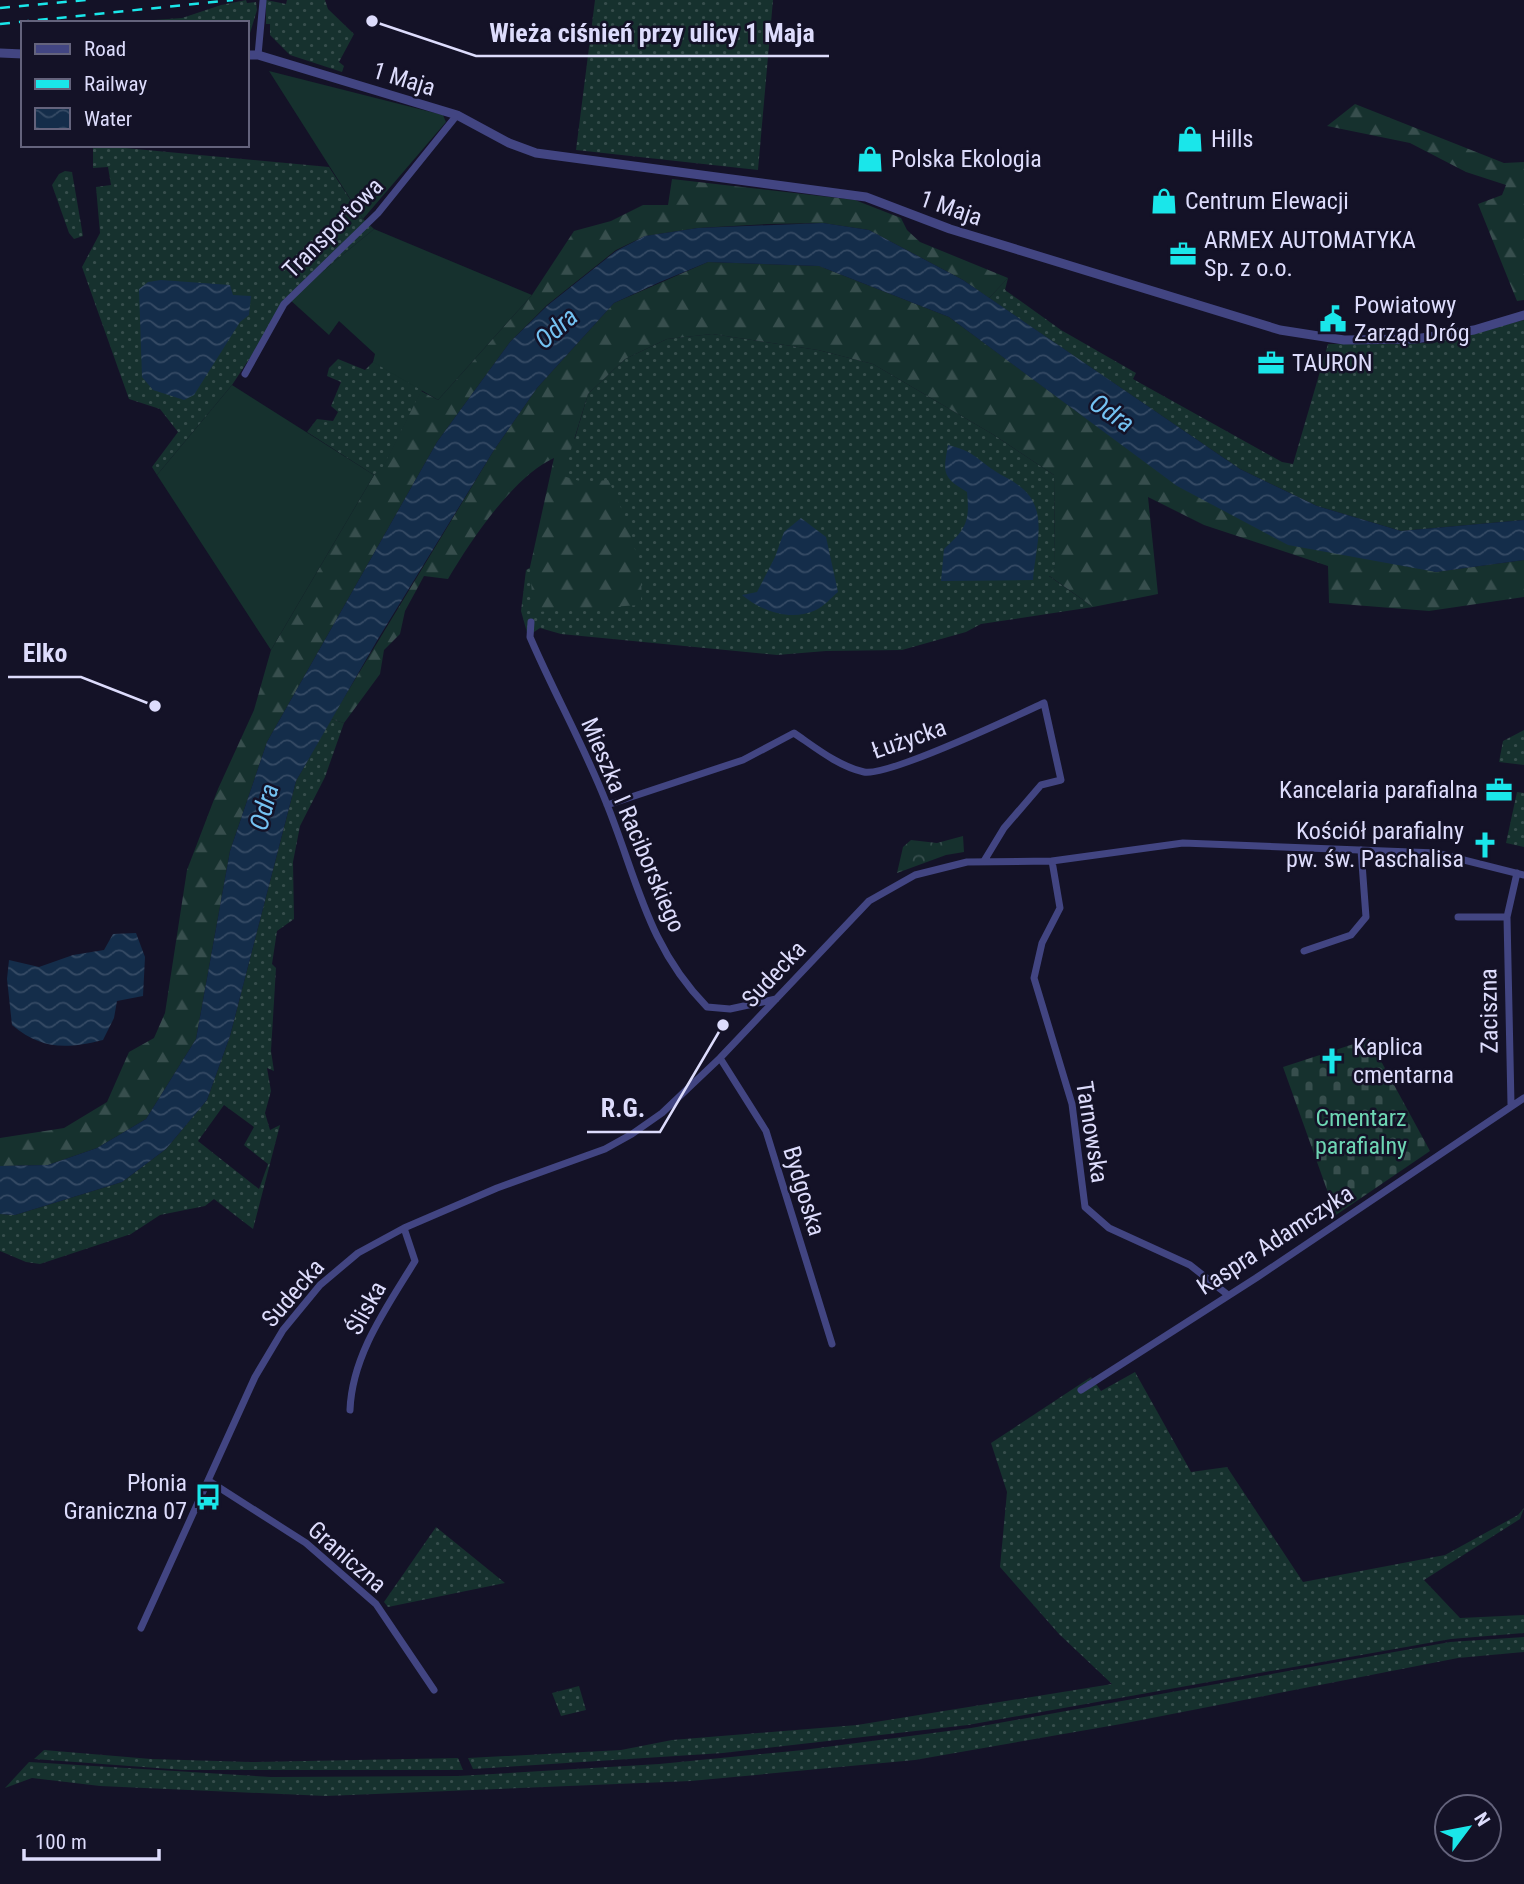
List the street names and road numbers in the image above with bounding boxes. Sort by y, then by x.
street label: 1 Maja [369,56,439,102]
street label: Transportowa [277,172,389,284]
street label: 1 Maja [916,184,986,232]
street label: Łużycka [868,713,950,765]
street label: Mieszka I Raciborskiego [575,714,691,936]
street label: Sudecka [736,935,812,1013]
street label: Zaciszna [1474,968,1504,1054]
street label: Tarnowska [1070,1079,1114,1185]
street label: Bydgoska [777,1143,831,1239]
street label: Kaspra Adamczyka [1192,1179,1358,1301]
street label: Sudecka [256,1253,330,1333]
street label: Śliska [340,1276,392,1340]
street label: Graniczna [302,1515,392,1599]

